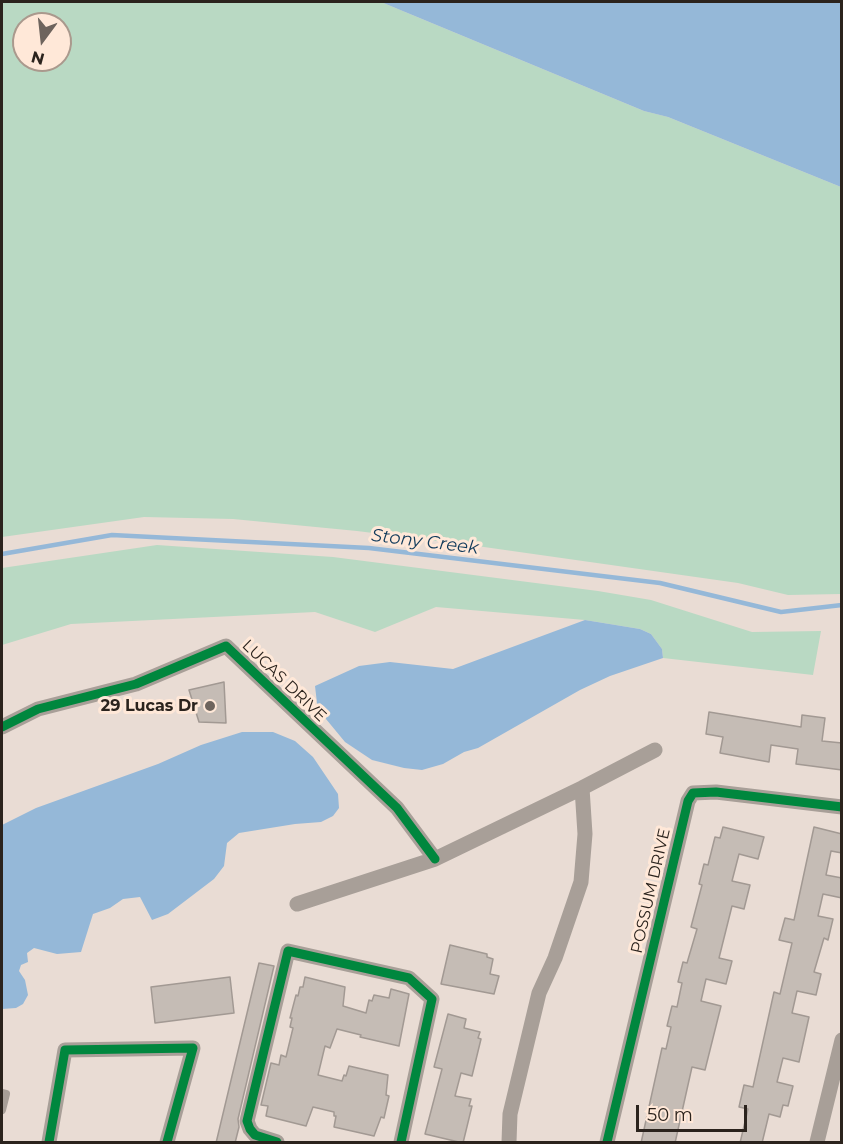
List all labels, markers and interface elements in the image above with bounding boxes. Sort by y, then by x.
north arrow [12,12,72,72]
text: N [29,47,46,69]
water label: Stony Creek [370,525,480,559]
street label: LUCAS DRIVE [238,636,330,726]
place label: 29 Lucas Dr [101,696,198,716]
marker: 29 Lucas Dr [203,699,217,713]
street label: POSSUM DRIVE [627,827,675,955]
scale bar [639,1093,750,1131]
text: 50 m [647,1104,693,1126]

